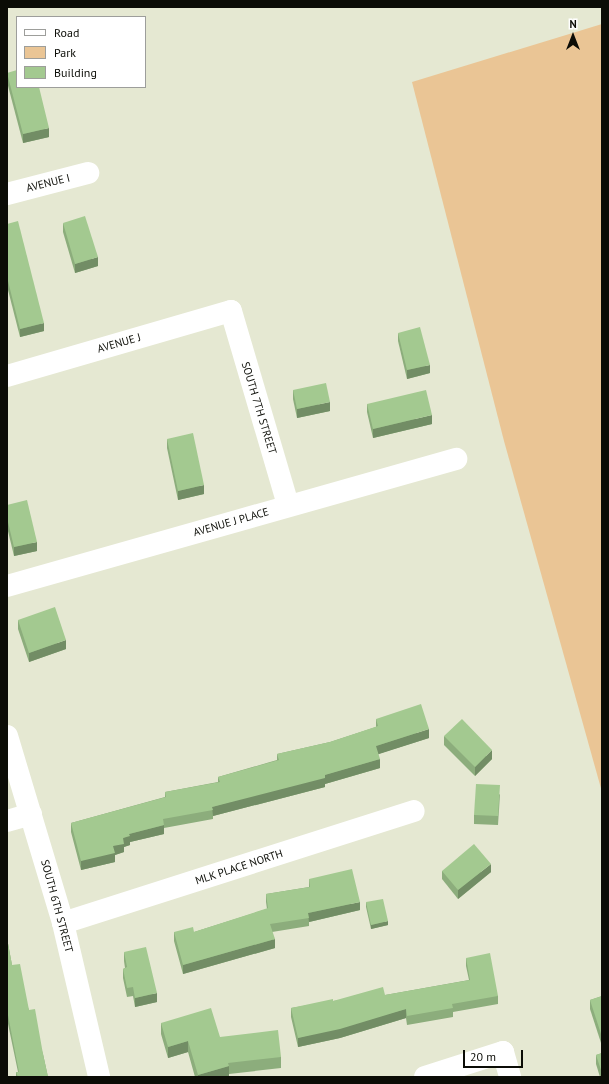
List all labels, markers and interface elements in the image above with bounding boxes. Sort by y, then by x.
legend [16,16,146,88]
north arrow [553,16,593,56]
text: N [569,17,577,31]
text: Road [54,25,79,40]
text: Park [54,45,76,60]
text: Building [54,65,97,80]
street label: AVENUE I [25,171,71,195]
street label: AVENUE J [96,330,142,356]
street label: SOUTH 7TH STREET [239,360,279,456]
street label: AVENUE J PLACE [192,505,270,539]
street label: MLK PLACE NORTH [193,847,285,887]
street label: SOUTH 6TH STREET [38,858,76,954]
scale bar [465,1042,525,1068]
text: 20 m [470,1049,496,1064]

